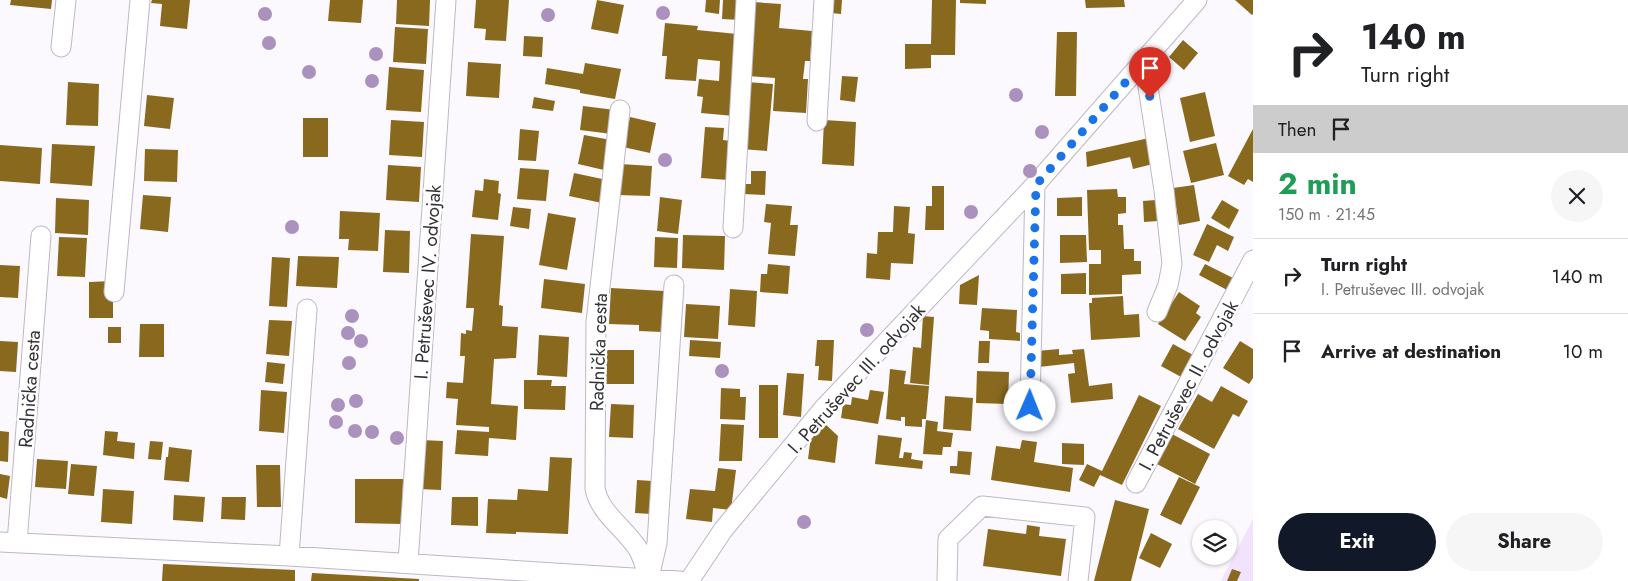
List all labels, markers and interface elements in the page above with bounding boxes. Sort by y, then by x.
text: 140 m [1361,12,1466,62]
icon: right [1278,20,1343,85]
pin [1129,47,1171,98]
icon: arrive [1136,54,1164,82]
text: Turn right [1361,58,1449,90]
icon: arrive [1327,115,1355,143]
text: Then [1278,116,1317,143]
text: 2 min [1278,162,1357,205]
button: close [1551,170,1603,222]
street label: I. Petruševec IV. odvojak [407,183,448,380]
text: 150 m · 21:45 [1278,203,1375,226]
text: Turn right [1321,251,1407,278]
icon: right [1278,262,1306,290]
text: 140 m [1551,263,1603,290]
text: I. Petruševec III. odvojak [1321,278,1484,301]
street label: Radnička cesta [583,293,614,411]
street label: I. Petruševec II. odvojak [1132,295,1245,475]
street label: I. Petruševec III. odvojak [781,297,932,459]
street label: Radnička cesta [12,329,47,449]
icon: arrive [1278,337,1306,365]
text: Arrive at destination [1321,338,1501,365]
text: 10 m [1563,338,1603,365]
position arrow [1003,379,1055,431]
button: Exit [1278,513,1436,571]
button: Share [1446,513,1603,571]
map controls [1192,520,1237,565]
button: layers [1192,520,1237,565]

